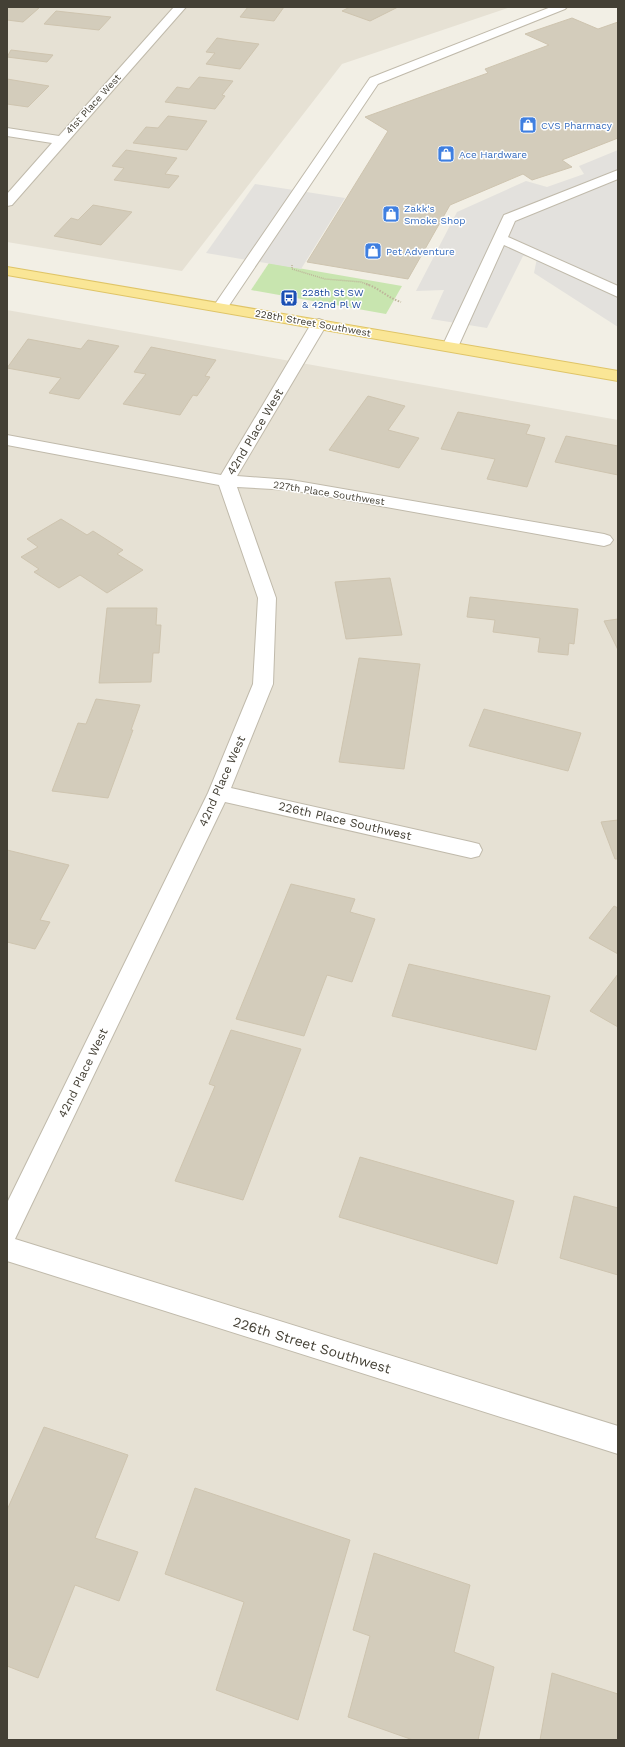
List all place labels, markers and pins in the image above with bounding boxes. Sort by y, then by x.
shop icon: CVS Pharmacy [518,115,538,135]
place label: CVS Pharmacy [541,120,613,131]
shop icon: Ace Hardware [436,144,456,164]
place label: Ace Hardware [459,149,527,160]
place label: Zakk's Smoke Shop [404,203,465,226]
shop icon: Zakk's Smoke Shop [381,204,401,224]
shop icon: Pet Adventure [363,241,383,261]
place label: Pet Adventure [386,246,455,257]
place label: 228th St SW & 42nd Pl W [302,287,364,310]
bus stop icon: 228th St SW & 42nd Pl W [279,288,299,308]

